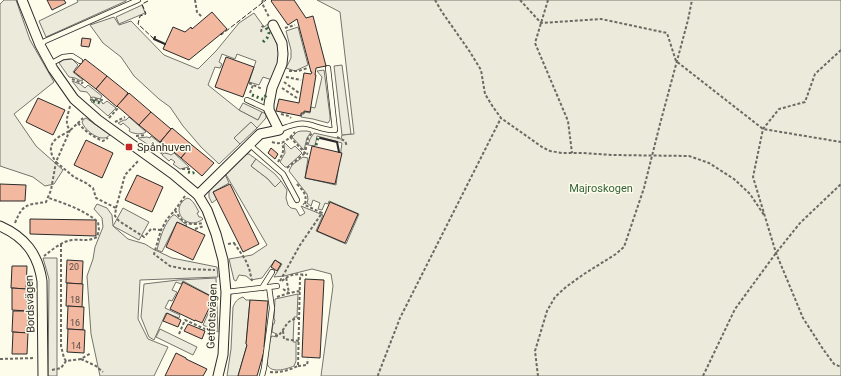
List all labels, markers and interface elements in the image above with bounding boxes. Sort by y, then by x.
place label: Spånhuven [137,141,191,154]
marker: Spånhuven [124,142,134,152]
park label: Majroskogen [569,182,633,195]
house number: 20 [69,262,79,272]
street label: Bordsvägen [22,275,38,333]
street label: Getfotsvägen [204,283,220,349]
house number: 18 [70,295,80,305]
house number: 16 [70,318,80,328]
house number: 14 [71,341,81,351]

